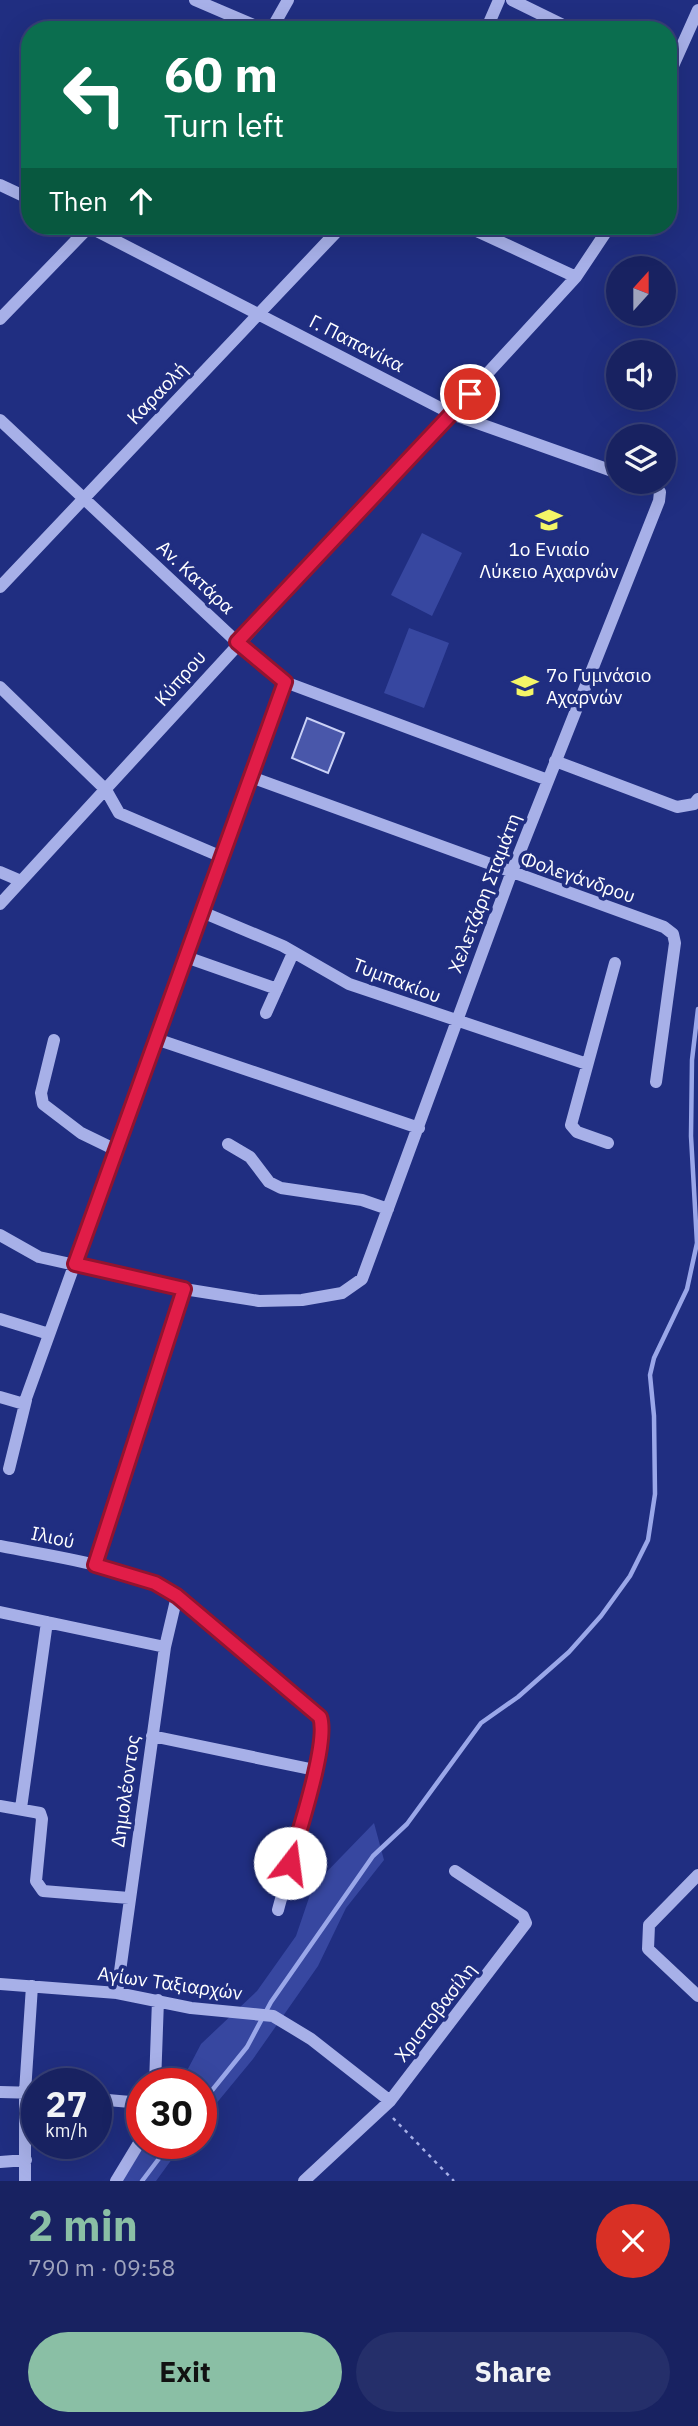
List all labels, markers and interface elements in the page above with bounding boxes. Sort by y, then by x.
text: 60 m [164,42,278,105]
icon: left [49,49,140,140]
text: Turn left [164,104,284,146]
icon: ahead [122,182,160,220]
text: Then [49,184,108,218]
north arrow [606,256,676,326]
map controls [606,256,676,494]
street label: Γ. Παπανίκα [305,309,409,377]
button: sound [606,340,676,410]
street label: Καραολή [122,357,192,429]
pin [440,364,500,424]
icon: arrive [451,375,489,413]
button: layers [606,424,676,494]
school or university icon: 1ο Ενιαίο Λύκειο Αχαρνών [534,505,564,535]
street label: Αν. Κατάρα [152,535,240,619]
place label: 1ο Ενιαίο Λύκειο Αχαρνών [479,537,619,583]
street label: Κύπρου [149,645,211,711]
place label: 7ο Γυμνάσιο Αχαρνών [546,663,651,709]
school or university icon: 7ο Γυμνάσιο Αχαρνών [510,671,540,701]
street label: Χελετζάρη Σταμάτη [442,810,526,976]
street label: Φολεγάνδρου [517,846,639,908]
street label: Τυμπακίου [349,952,445,1008]
street label: Ιλιού [29,1521,77,1553]
street label: Δημολέοντος [105,1733,145,1849]
position arrow [253,1826,327,1900]
street label: Χριστοβασίλη [389,1958,481,2066]
street label: Αγίων Ταξιαρχών [96,1961,244,2005]
speed limit sign: 30 [126,2068,217,2159]
text: 27 [45,2081,88,2127]
text: km/h [45,2119,88,2142]
text: 2 min [28,2198,138,2253]
button: close [596,2204,670,2278]
text: 790 m · 09:58 [28,2252,175,2282]
button: Exit [28,2332,342,2412]
button: Share [356,2332,670,2412]

